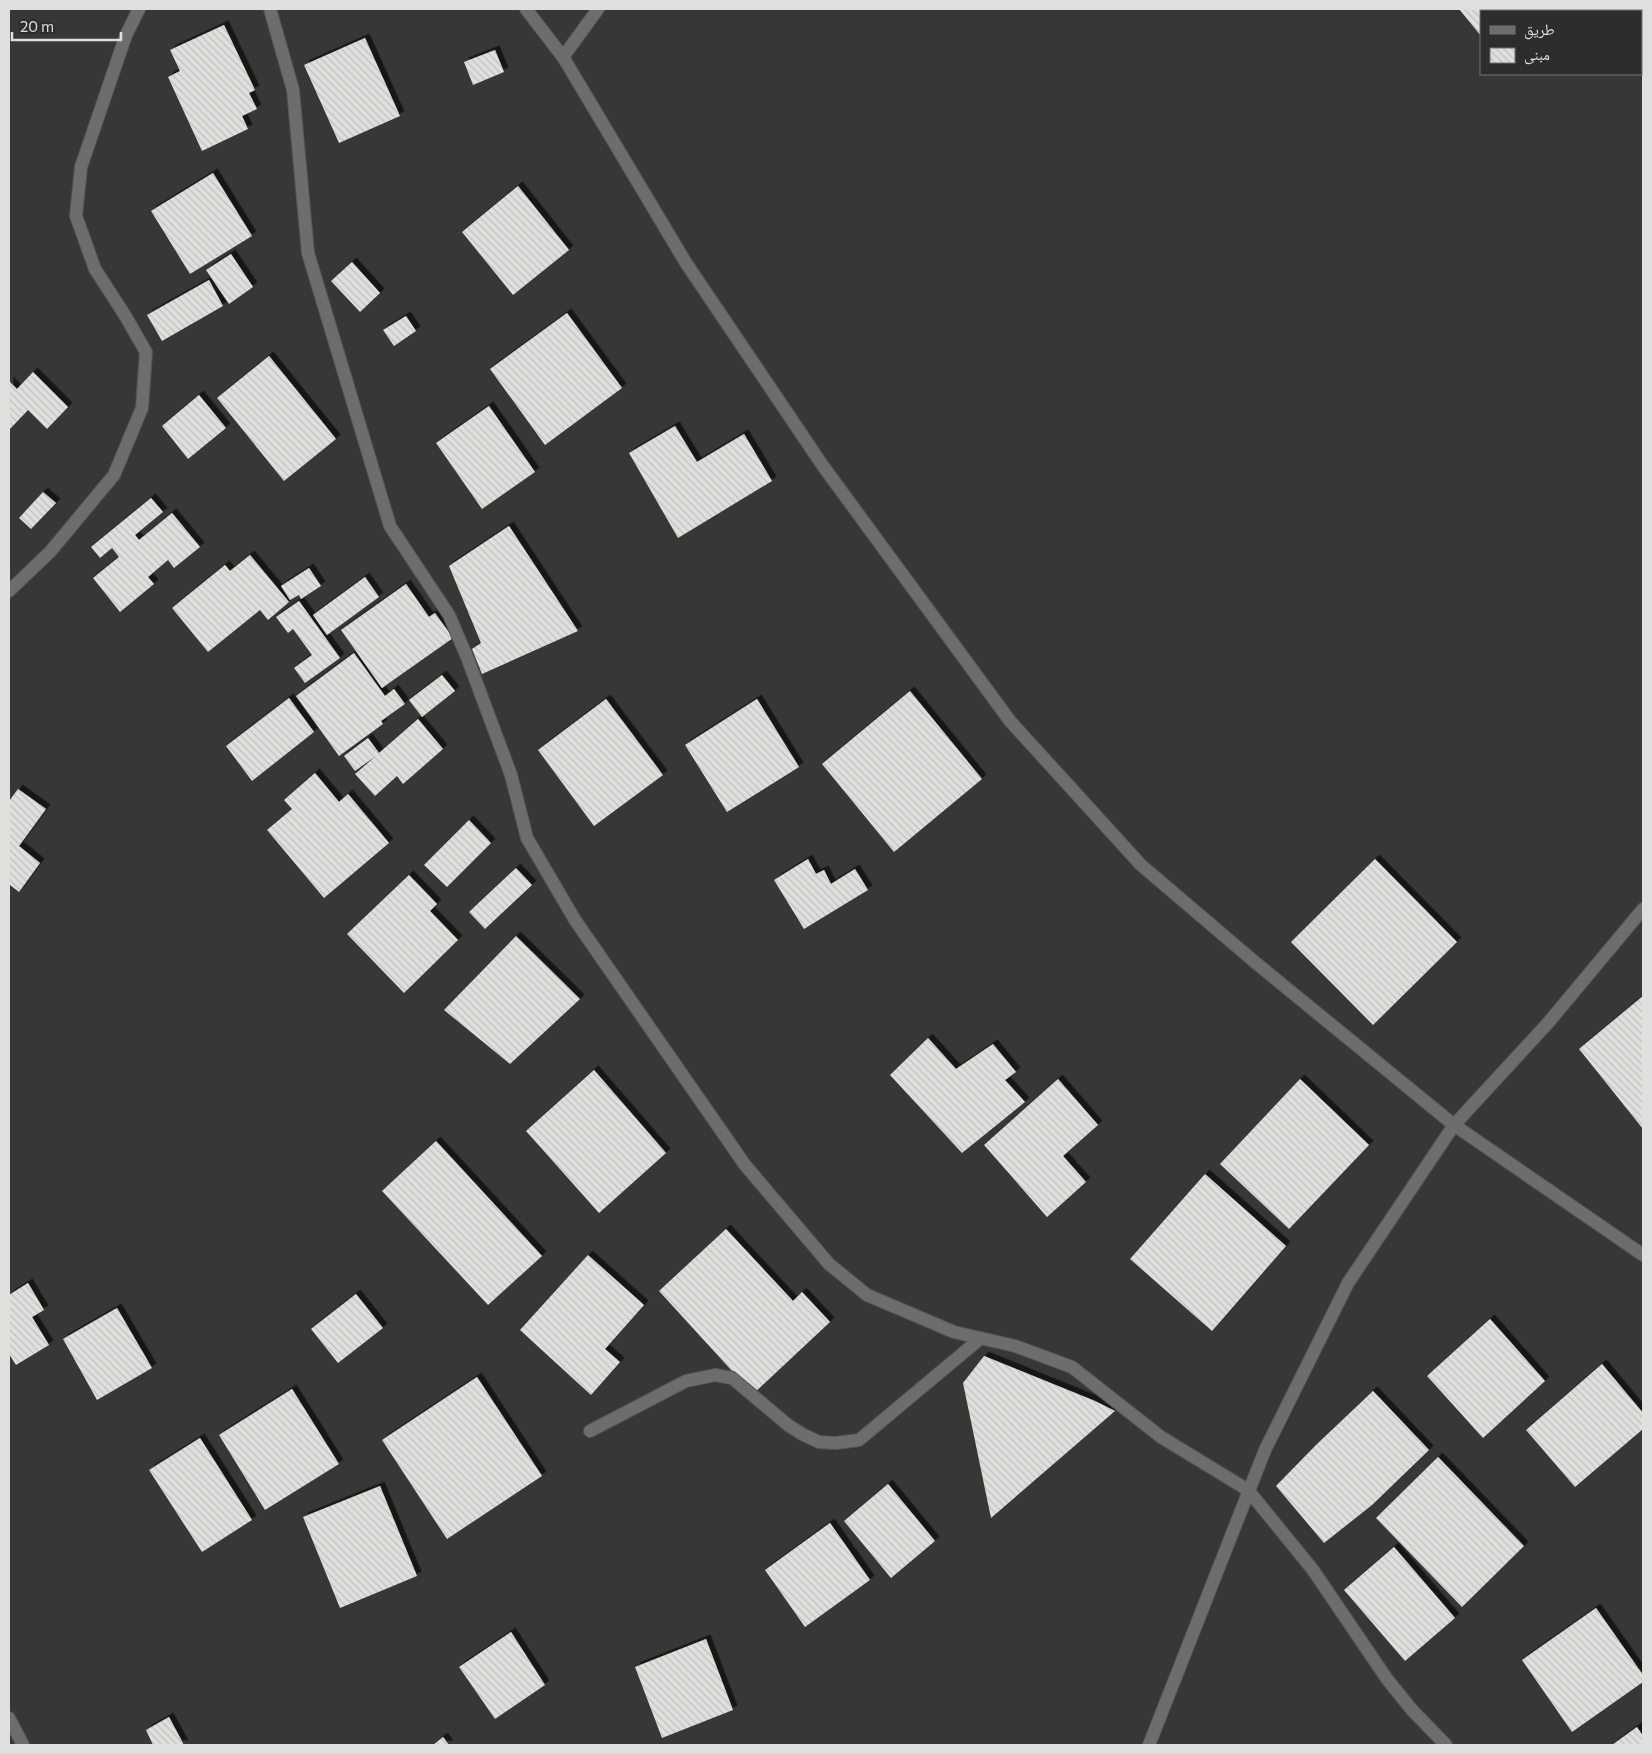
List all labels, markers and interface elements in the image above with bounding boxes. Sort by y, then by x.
scale bar [12,10,121,42]
legend [1480,10,1642,75]
text: 20 m [20,17,54,35]
text: طريق [1524,20,1555,40]
text: مبنى [1524,45,1550,65]

